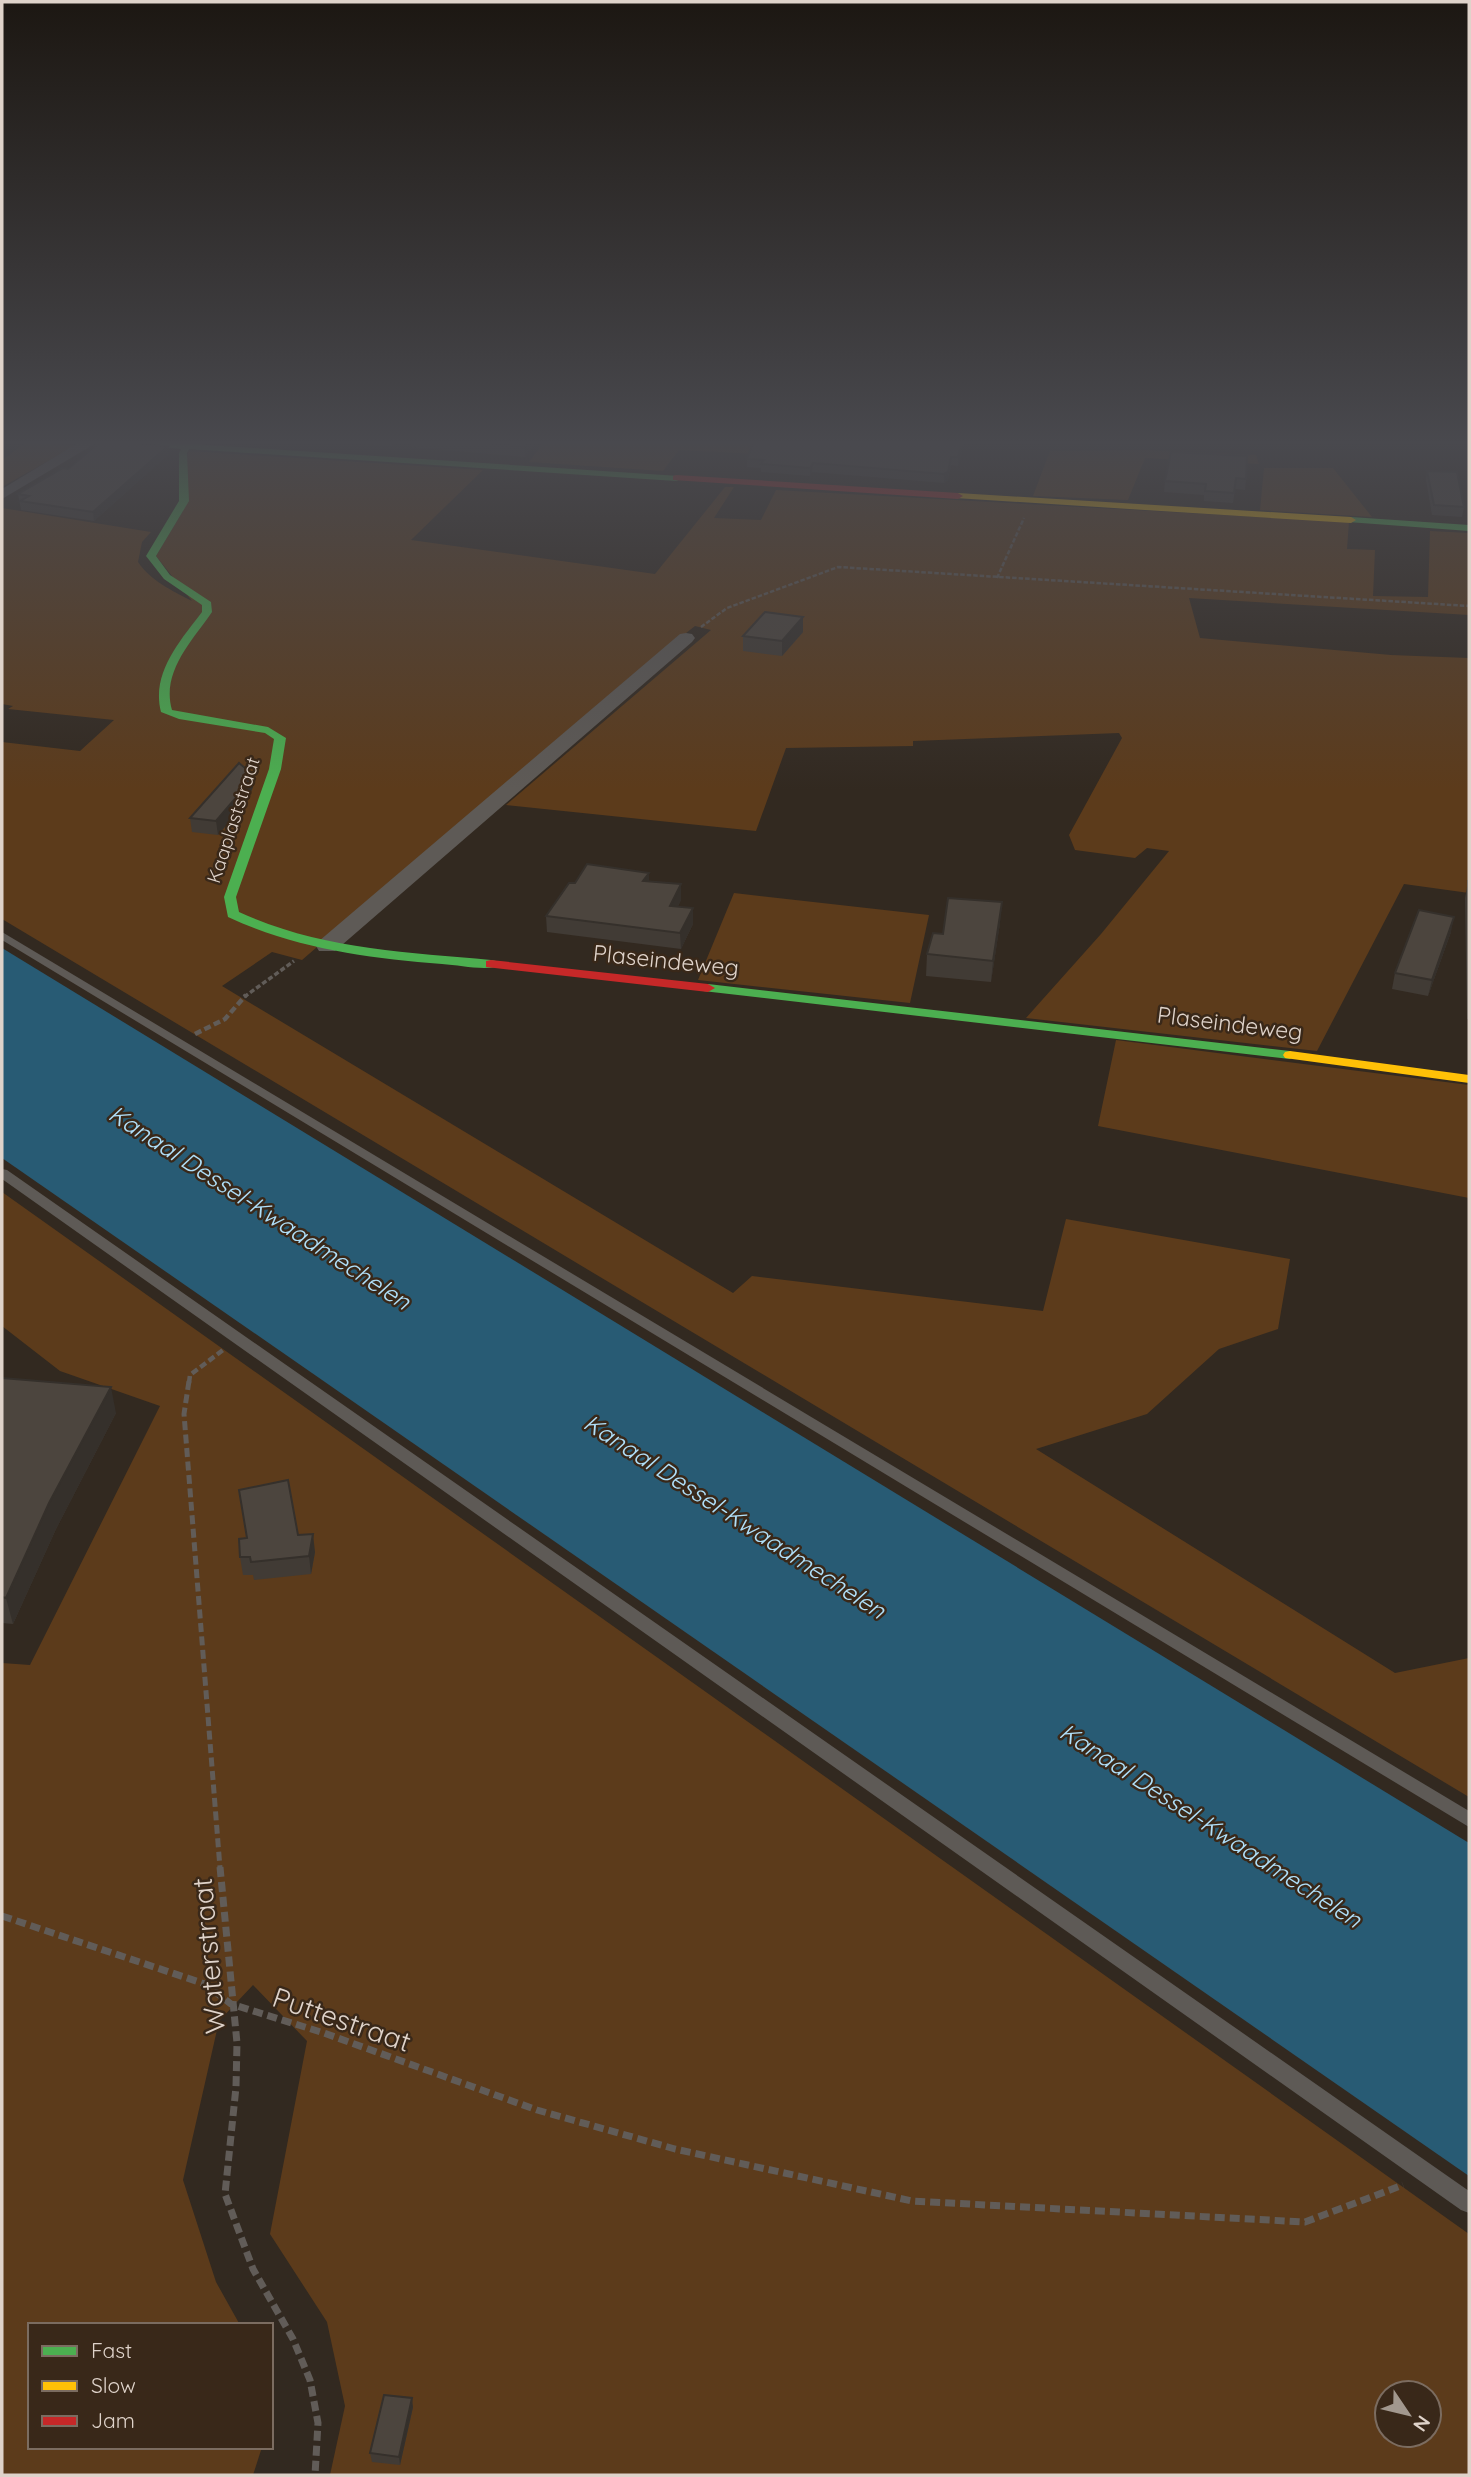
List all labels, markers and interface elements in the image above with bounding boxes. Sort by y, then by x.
street label: Kaaplaststraat [201,754,265,886]
street label: Plaseindeweg [592,938,740,982]
street label: Plaseindeweg [1156,1000,1304,1046]
water label: Kanaal Dessel-Kwaadmechelen [104,1098,417,1316]
water label: Kanaal Dessel-Kwaadmechelen [579,1407,892,1625]
water label: Kanaal Dessel-Kwaadmechelen [1055,1716,1368,1934]
street label: Waterstraat [184,1877,232,2035]
street label: Puttestraat [268,1979,416,2059]
legend [28,2323,273,2449]
text: Fast [91,2337,132,2363]
text: Slow [91,2372,136,2398]
north arrow [1373,2379,1443,2449]
text: Jam [91,2407,135,2433]
text: N [1408,2411,1436,2436]

